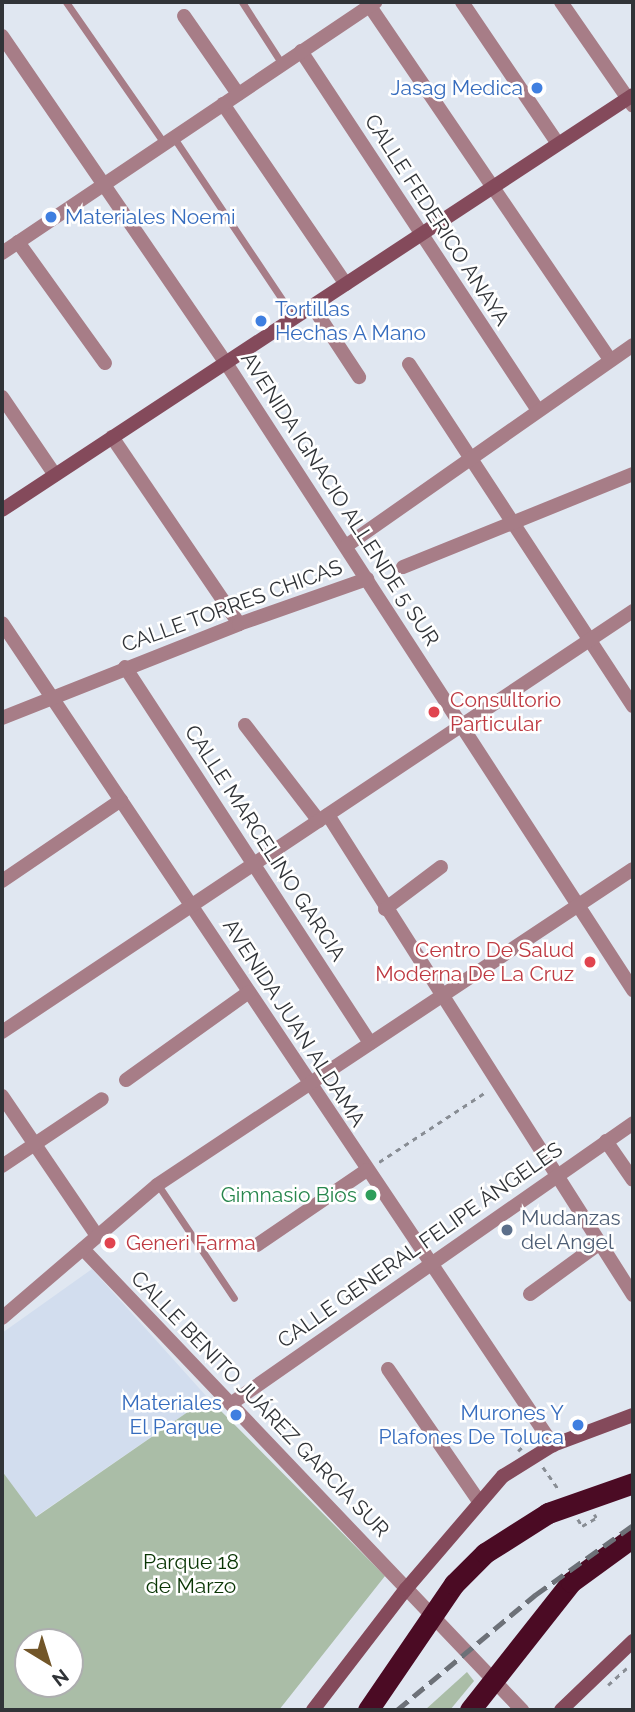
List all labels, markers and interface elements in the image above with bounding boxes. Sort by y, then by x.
place label: Jasag Medica [391,75,523,101]
marker: Jasag Medica [529,80,545,96]
street label: CALLE FEDERICO ANAYA [359,109,515,331]
place label: Materiales Noemi [65,204,236,230]
marker: Materiales Noemi [43,209,59,225]
place label: Tortillas Hechas A Mano [275,296,427,346]
marker: Tortillas Hechas A Mano [253,313,269,329]
street label: AVENIDA IGNACIO ALLENDE 5 SUR [235,347,445,651]
street label: CALLE TORRES CHICAS [118,554,346,658]
place label: Consultorio Particular [450,687,561,737]
marker: Consultorio Particular [424,702,444,722]
street label: CALLE MARCELINO GARCIA [179,720,351,966]
street label: AVENIDA JUAN ALDAMA [217,914,371,1132]
place label: Centro De Salud Moderna De La Cruz [375,937,574,987]
marker: Centro De Salud Moderna De La Cruz [580,952,600,972]
street label: CALLE GENERAL FELIPE ÁNGELES [272,1136,568,1354]
place label: Gimnasio Bios [221,1182,357,1208]
marker: Gimnasio Bios [363,1187,379,1203]
place label: Mudanzas del Angel [521,1205,621,1255]
marker: Mudanzas del Angel [499,1222,515,1238]
place label: Generi Farma [126,1230,256,1256]
marker: Generi Farma [100,1233,120,1253]
street label: CALLE BENITO JUÁREZ GARCIA SUR [125,1265,395,1543]
place label: Materiales El Parque [122,1390,222,1440]
place label: Murones Y Plafones De Toluca [378,1400,564,1450]
marker: Materiales El Parque [228,1407,244,1423]
marker: Murones Y Plafones De Toluca [570,1417,586,1433]
park label: Parque 18 de Marzo [143,1549,239,1599]
north arrow [14,1628,84,1698]
text: N [48,1665,73,1691]

